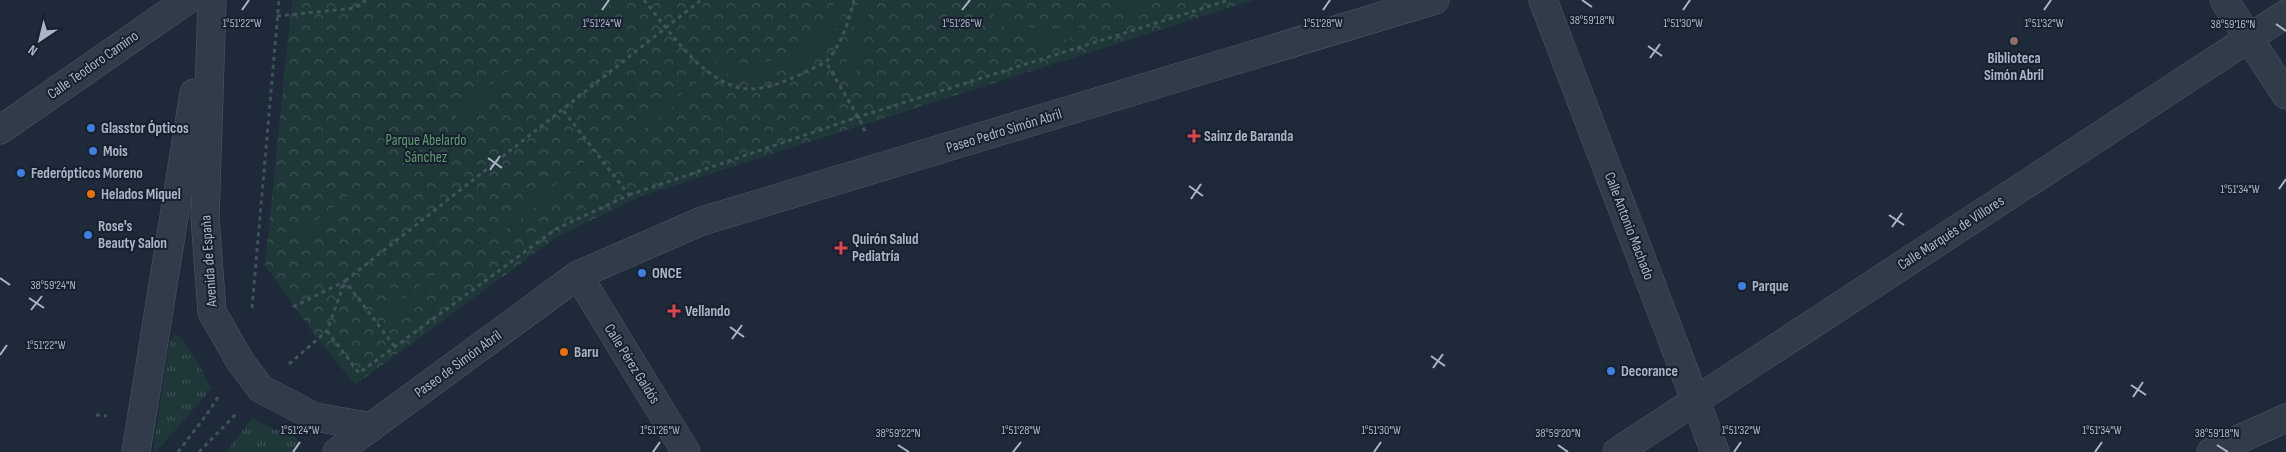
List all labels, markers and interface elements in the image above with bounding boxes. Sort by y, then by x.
text: 38°59'18"N [1570,13,1614,28]
north arrow [15,15,65,65]
text: 1°51'22"W [222,16,262,31]
text: 1°51'24"W [582,16,622,31]
text: 1°51'26"W [942,16,982,31]
text: 1°51'28"W [1303,16,1343,31]
text: 1°51'30"W [1663,16,1703,31]
text: 1°51'32"W [2024,16,2064,31]
text: 38°59'16"N [2211,17,2255,32]
street label: Calle Teodoro Camino [44,26,142,104]
marker: Biblioteca Simón Abril [2008,35,2020,47]
text: N [25,41,41,59]
place label: Biblioteca Simón Abril [1984,49,2044,85]
street label: Paseo Pedro Simón Abril [944,104,1064,158]
place label: Glasstor Ópticos [101,119,189,138]
marker: Glasstor Ópticos [85,122,97,134]
place label: Sainz de Baranda [1204,127,1293,146]
marker: Sainz de Baranda [1188,130,1200,142]
park label: Parque Abelardo Sánchez [386,131,466,167]
place label: Mois [103,142,128,161]
marker: Mois [87,145,99,157]
place label: Federópticos Moreno [31,164,143,183]
marker: Federópticos Moreno [15,167,27,179]
street label: Calle Antonio Machado [1600,169,1658,283]
text: 1°51'34"W [2220,182,2260,197]
place label: Helados Miquel [101,185,181,204]
marker: Helados Miquel [85,188,97,200]
street label: Calle Marqués de Villores [1894,191,2008,275]
street label: Avenida de España [196,214,222,309]
place label: Rose's Beauty Salon [98,217,167,253]
marker: Rose's Beauty Salon [82,229,94,241]
place label: Quirón Salud Pediatría [852,230,918,266]
marker: Quirón Salud Pediatría [834,241,848,255]
place label: ONCE [652,264,682,283]
marker: ONCE [636,267,648,279]
place label: Parque [1752,277,1789,296]
text: 38°59'24"N [30,278,76,293]
marker: Parque [1736,280,1748,292]
place label: Vellando [685,302,730,321]
marker: Vellando [667,304,681,318]
street label: Calle Pérez Galdós [600,320,664,408]
street label: Paseo de Simón Abril [411,326,505,402]
text: 1°51'22"W [26,338,66,353]
place label: Baru [574,343,599,362]
marker: Baru [558,346,570,358]
place label: Decorance [1621,362,1678,381]
marker: Decorance [1605,365,1617,377]
text: 1°51'24"W [280,423,320,438]
text: 1°51'26"W [640,423,680,438]
text: 1°51'28"W [1001,423,1041,438]
text: 1°51'30"W [1361,423,1401,438]
text: 1°51'32"W [1721,423,1761,438]
text: 1°51'34"W [2082,423,2122,438]
text: 38°59'22"N [875,426,921,441]
text: 38°59'20"N [1535,426,1581,441]
text: 38°59'18"N [2195,426,2239,441]

